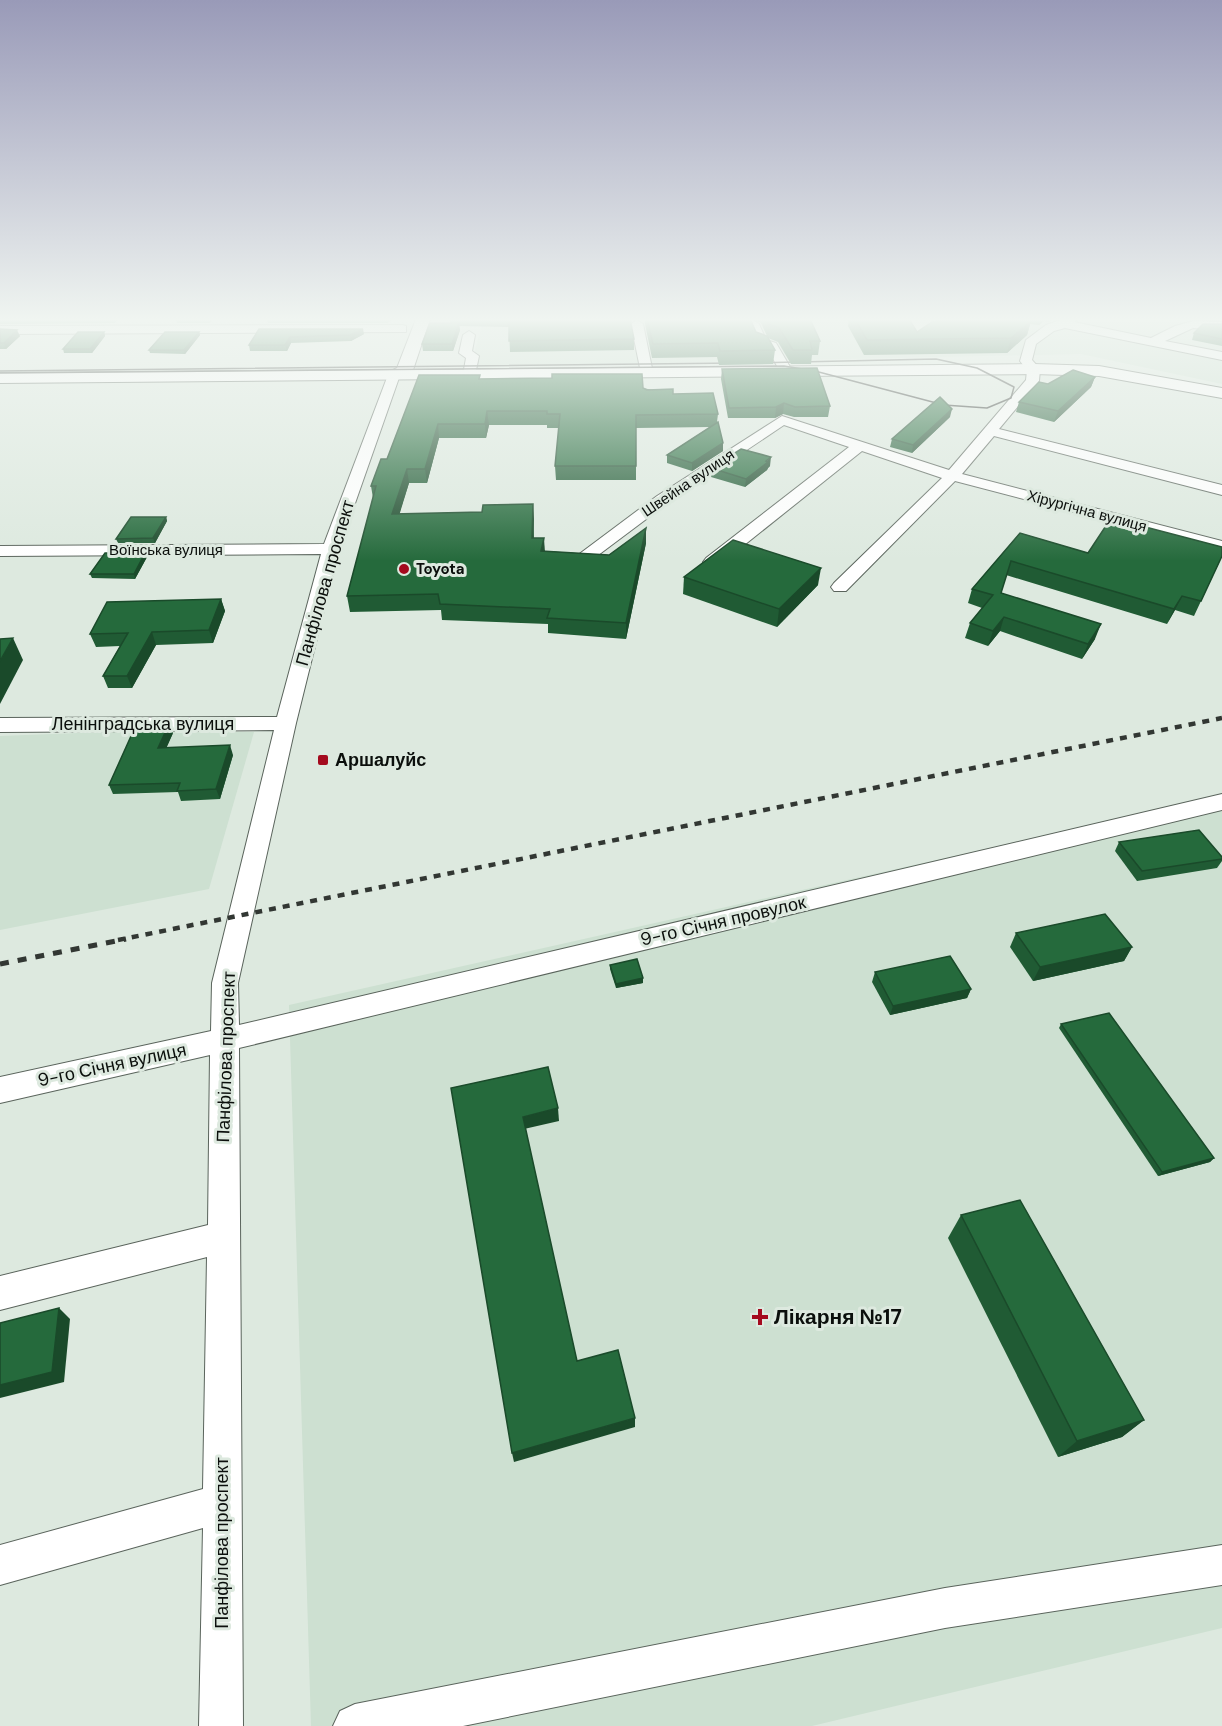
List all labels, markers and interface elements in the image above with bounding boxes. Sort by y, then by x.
street label: Швейна вулиця [638,445,738,521]
street label: Хірургічна вулиця [1025,485,1149,537]
street label: Панфілова проспект [290,497,360,669]
street label: Воїнська вулиця [109,540,223,560]
place label: Toyota [416,559,465,579]
marker: Toyota [397,562,411,576]
street label: Ленінградська вулиця [52,712,234,736]
place label: Аршалуйс [335,748,426,772]
marker: Аршалуйс [316,753,330,767]
street label: 9-го Січня провулок [638,890,808,952]
street label: Панфілова проспект [211,971,241,1143]
street label: 9-го Січня вулиця [36,1038,188,1092]
place label: Лікарня №17 [774,1303,902,1331]
marker: Лікарня №17 [751,1308,769,1326]
street label: Панфілова проспект [210,1457,234,1629]

